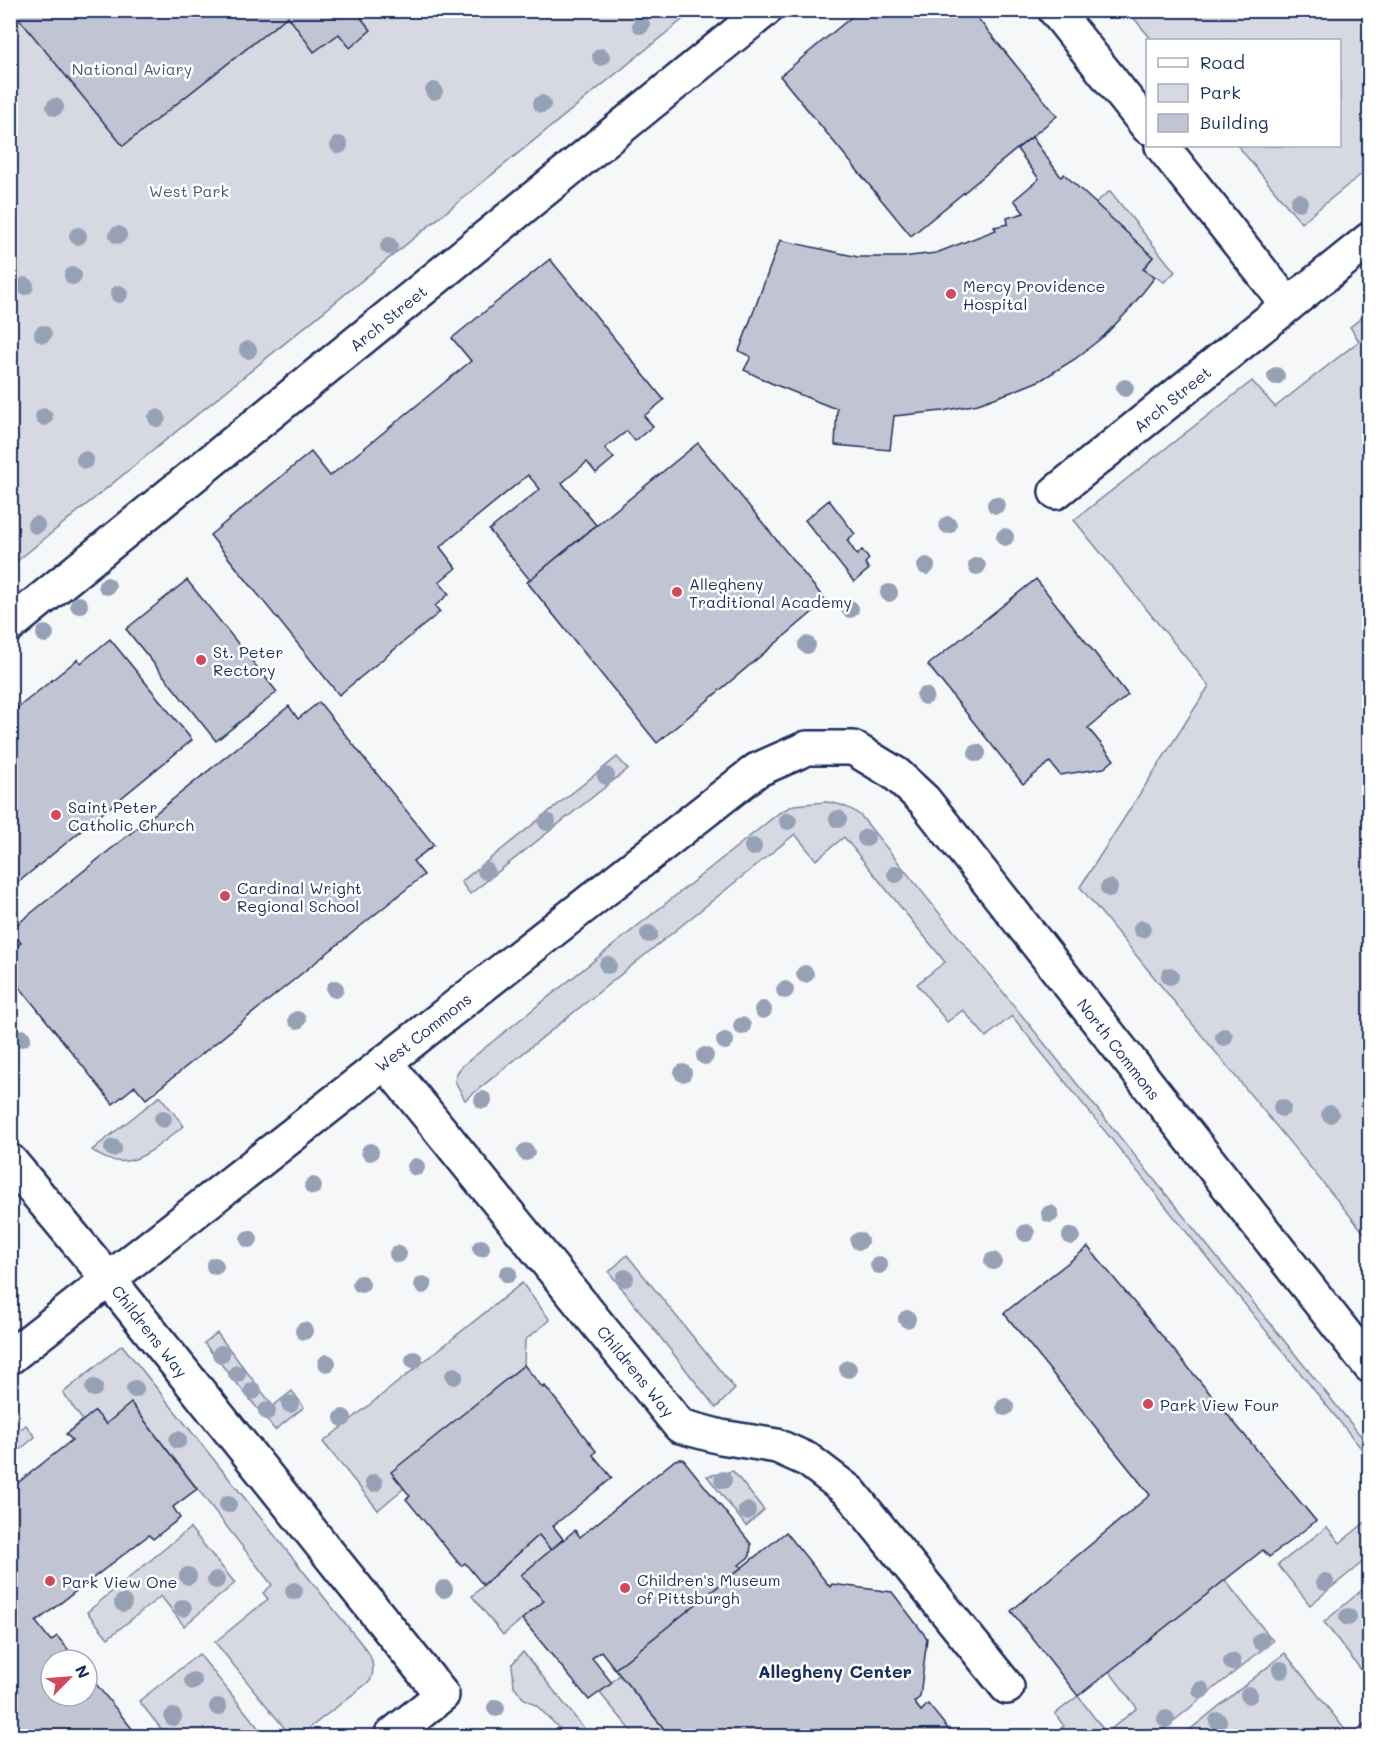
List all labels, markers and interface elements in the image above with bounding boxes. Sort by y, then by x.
legend [1146,39,1341,147]
text: Road [1200,50,1245,74]
park label: National Aviary [72,58,192,79]
text: Park [1200,80,1241,104]
text: Building [1200,110,1268,134]
park label: West Park [149,180,229,201]
place label: Mercy Providence Hospital [963,275,1105,314]
street label: Arch Street [345,280,431,356]
marker: Mercy Providence Hospital [944,287,958,301]
street label: Arch Street [1129,361,1215,437]
place label: Allegheny Traditional Academy [689,573,852,612]
marker: Allegheny Traditional Academy [670,585,684,599]
place label: St. Peter Rectory [213,641,284,680]
marker: St. Peter Rectory [194,653,208,667]
place label: Saint Peter Catholic Church [68,796,194,835]
marker: Saint Peter Catholic Church [49,808,63,822]
place label: Cardinal Wright Regional School [237,877,362,916]
marker: Cardinal Wright Regional School [218,889,232,903]
street label: West Commons [371,988,475,1076]
street label: North Commons [1073,994,1165,1104]
street label: Childrens Way [107,1281,193,1381]
street label: Childrens Way [593,1321,679,1421]
place label: Park View Four [1160,1394,1279,1415]
marker: Park View Four [1141,1397,1155,1411]
place label: Children's Museum of Pittsburgh [637,1569,780,1608]
place label: Park View One [62,1571,177,1592]
marker: Park View One [43,1574,57,1588]
marker: Children's Museum of Pittsburgh [618,1581,632,1595]
north arrow [39,1648,99,1708]
district label: Allegheny Center [758,1659,912,1683]
text: N [71,1662,95,1681]

